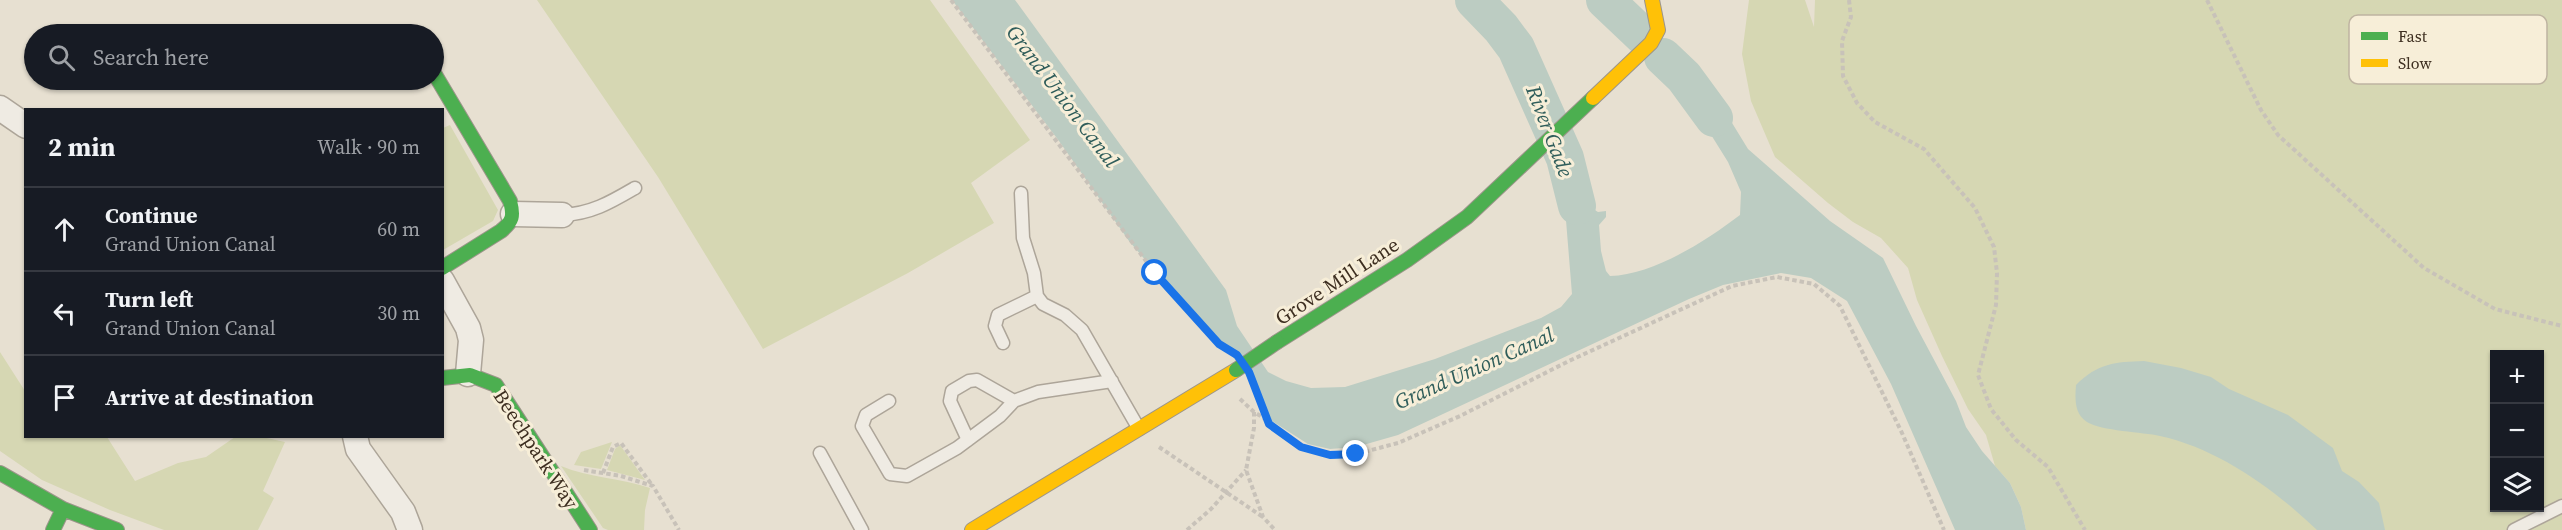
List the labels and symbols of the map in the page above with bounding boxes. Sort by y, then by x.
legend [2349,15,2547,84]
water label: Grand Union Canal [1000,19,1126,173]
text: Fast [2398,25,2428,47]
text: Slow [2398,52,2433,74]
water label: River Gade [1519,80,1581,181]
street label: Grove Mill Lane [1270,230,1404,332]
route start [1141,259,1167,285]
water label: Grand Union Canal [1390,320,1558,416]
street label: Beechpark Way [487,384,586,515]
route end [1342,440,1368,466]

